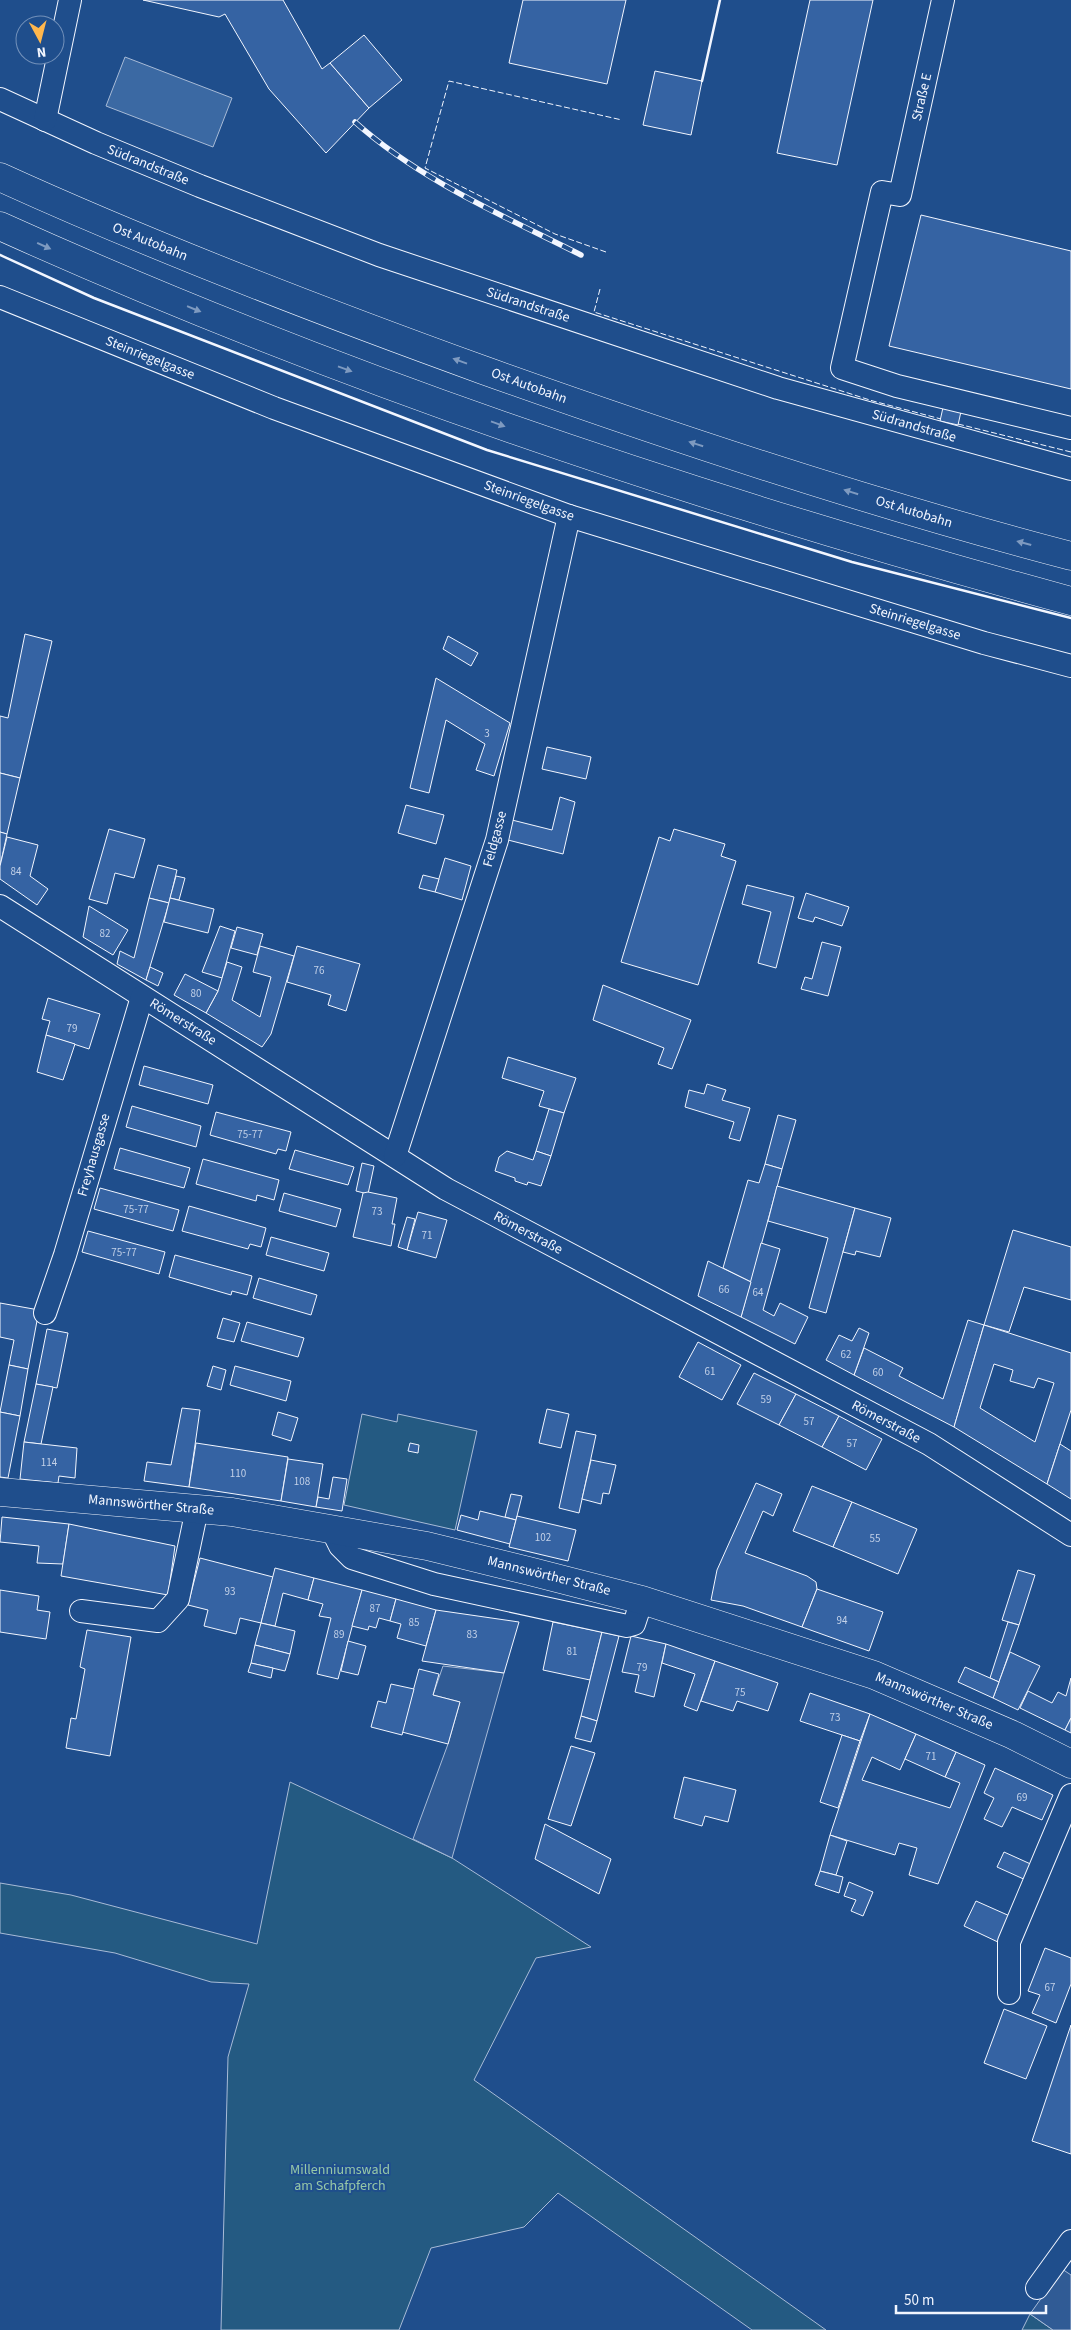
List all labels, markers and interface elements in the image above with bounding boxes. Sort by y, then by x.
north arrow [15,15,65,65]
text: N [36,41,47,62]
street label: Straße E [907,71,937,123]
street label: Südrandstraße [104,139,192,191]
street label: Ost Autobahn [109,218,191,266]
one-way arrow [37,243,51,251]
street label: Südrandstraße [484,282,572,328]
one-way arrow [187,306,202,313]
street label: Steinriegelgasse [102,331,198,385]
one-way arrow [452,357,467,365]
street label: Ost Autobahn [488,363,570,409]
one-way arrow [338,366,353,373]
street label: Südrandstraße [870,404,959,448]
one-way arrow [491,420,506,428]
one-way arrow [688,440,703,448]
street label: Steinriegelgasse [481,475,577,527]
one-way arrow [844,488,859,496]
street label: Ost Autobahn [873,491,955,533]
one-way arrow [1016,539,1031,547]
street label: Steinriegelgasse [867,599,963,645]
house number: 3 [484,726,490,741]
street label: Feldgasse [478,809,512,869]
house number: 84 [11,864,22,879]
house number: 82 [100,926,110,941]
house number: 76 [314,963,325,978]
house number: 80 [191,986,201,1001]
street label: Römerstraße [146,993,220,1051]
house number: 79 [67,1021,77,1036]
street label: Freyhausgasse [73,1111,115,1199]
house number: 75-77 [237,1127,263,1142]
house number: 75-77 [123,1202,149,1217]
house number: 73 [372,1204,382,1219]
street label: Römerstraße [490,1206,566,1260]
house number: 71 [422,1228,432,1243]
house number: 75-77 [111,1245,137,1260]
house number: 66 [719,1282,730,1297]
house number: 64 [753,1285,764,1300]
house number: 62 [841,1347,851,1362]
house number: 61 [705,1364,715,1379]
house number: 60 [873,1365,883,1380]
house number: 59 [761,1392,771,1407]
street label: Römerstraße [848,1395,924,1449]
house number: 57 [804,1414,814,1429]
house number: 57 [847,1436,857,1451]
house number: 114 [41,1455,58,1470]
house number: 110 [230,1466,246,1481]
house number: 108 [294,1474,311,1489]
street label: Mannswörther Straße [87,1490,215,1520]
house number: 102 [535,1530,551,1545]
house number: 55 [870,1531,880,1546]
street label: Mannswörther Straße [485,1551,613,1601]
house number: 93 [225,1584,235,1599]
house number: 87 [370,1601,380,1616]
house number: 94 [837,1613,848,1628]
house number: 85 [409,1615,419,1630]
house number: 89 [334,1627,344,1642]
house number: 83 [467,1627,477,1642]
house number: 81 [567,1644,577,1659]
house number: 79 [637,1660,647,1675]
street label: Mannswörther Straße [872,1667,996,1735]
house number: 75 [735,1685,745,1700]
house number: 73 [830,1710,840,1725]
house number: 71 [926,1749,936,1764]
house number: 69 [1017,1790,1027,1805]
house number: 67 [1045,1980,1055,1995]
park label: Millenniumswald am Schafpferch [290,2160,390,2196]
scale bar [896,2282,1046,2314]
text: 50 m [904,2290,934,2311]

